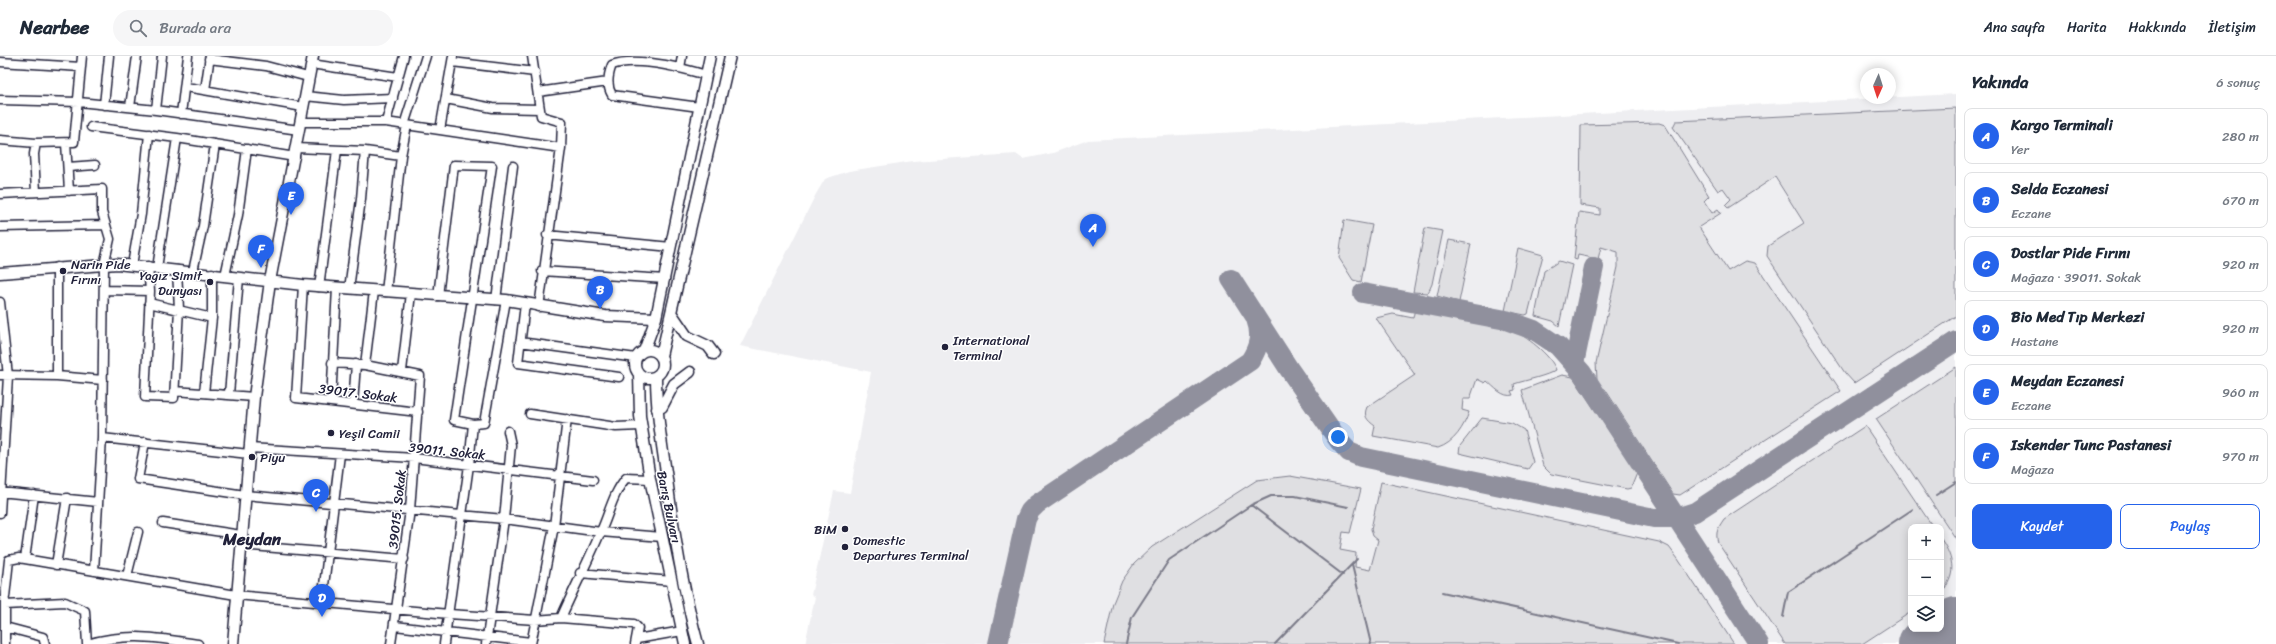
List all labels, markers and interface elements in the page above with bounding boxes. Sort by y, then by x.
search box [113,10,393,46]
text: Nearbee [20,11,89,44]
text: Burada ara [159,15,231,41]
text: Ana sayfa [1984,15,2045,40]
text: Harita [2067,15,2107,40]
text: Hakkında [2129,15,2186,40]
text: İletişim [2208,15,2256,40]
icon: search [127,17,149,39]
text: Yakında [1972,67,2028,97]
north arrow [1860,68,1896,104]
text: 6 sonuç [2216,71,2260,94]
text: Kargo Terminali [2011,112,2113,138]
text: A [1982,125,1990,148]
text: 280 m [2222,125,2259,148]
text: Yer [2011,138,2029,161]
text: Selda Eczanesi [2011,176,2108,202]
pin: E [278,182,304,215]
text: B [1982,189,1990,212]
text: 670 m [2223,189,2259,212]
text: Eczane [2011,202,2051,225]
pin: A [1080,214,1106,247]
pin: F [248,235,274,268]
text: Dostlar Pide Fırını [2011,240,2131,266]
place label: Narin Pide Fırını [71,253,131,291]
text: C [1982,253,1990,276]
text: 920 m [2222,253,2259,276]
place label: Yagız Simit Dunyası [139,264,203,302]
marker: Narin Pide Fırını [58,266,68,276]
text: Mağaza · 39011. Sokak [2011,266,2141,289]
pin: B [587,276,613,309]
marker: Yagız Simit Dunyası [205,277,215,287]
text: Bio Med Tıp Merkezi [2011,304,2144,330]
text: D [1982,317,1990,340]
text: 920 m [2222,317,2259,340]
place label: International Terminal [952,329,1030,367]
text: Hastane [2011,330,2058,353]
marker: International Terminal [940,342,950,352]
text: Meydan Eczanesi [2011,368,2124,394]
street label: 39017. Sokak [318,377,399,409]
text: E [1982,381,1990,404]
text: 960 m [2222,381,2259,404]
text: Eczane [2011,394,2051,417]
place label: Yeşil Camii [339,422,400,445]
your location [1328,427,1348,447]
marker: Yeşil Camii [326,428,336,438]
text: Iskender Tunc Pastanesi [2011,432,2171,458]
street label: 39011. Sokak [408,436,487,466]
text: F [1982,445,1990,468]
text: 970 m [2222,445,2259,468]
place label: Piyu [260,446,285,469]
marker: Piyu [247,452,257,462]
text: Mağaza [2011,458,2054,481]
street label: 39015. Sokak [381,468,413,550]
street label: Barış Bulvarı [650,469,688,546]
pin: C [303,479,329,512]
button: Kaydet [1972,504,2112,549]
button: Paylaş [2120,504,2260,549]
place label: BiM [814,518,837,541]
district label: Meydan [222,524,282,554]
marker: BiM [840,524,850,534]
map controls [1908,524,1944,632]
button: + [1908,524,1944,560]
place label: Domestic Departures Terminal [853,529,969,567]
marker: Domestic Departures Terminal [840,542,850,552]
button: − [1908,560,1944,596]
pin: D [309,584,335,617]
button: layers [1908,596,1944,632]

